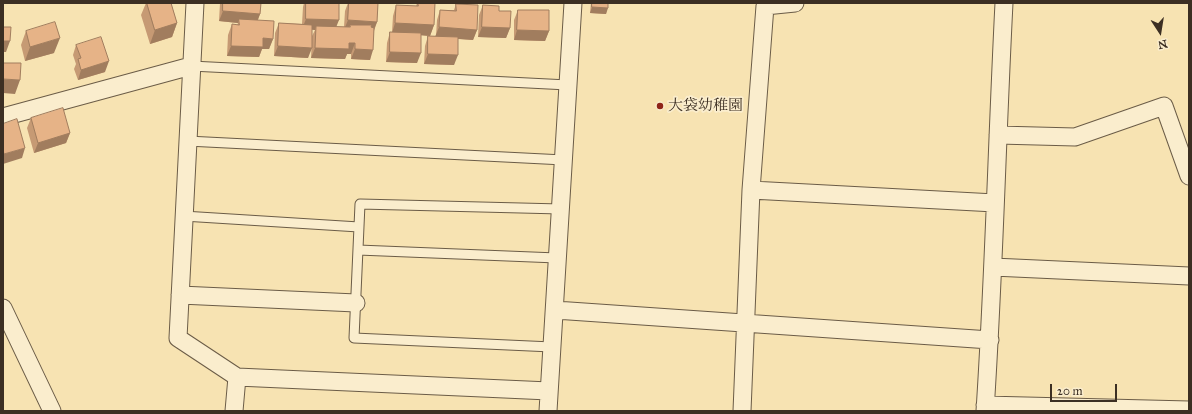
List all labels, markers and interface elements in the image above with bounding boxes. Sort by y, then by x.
north arrow [1140,12,1180,52]
text: N [1157,37,1169,52]
place label: 大袋幼稚園 [668,97,743,115]
marker: 大袋幼稚園 [655,101,665,111]
scale bar [1052,376,1119,402]
text: 20 m [1057,384,1083,398]

